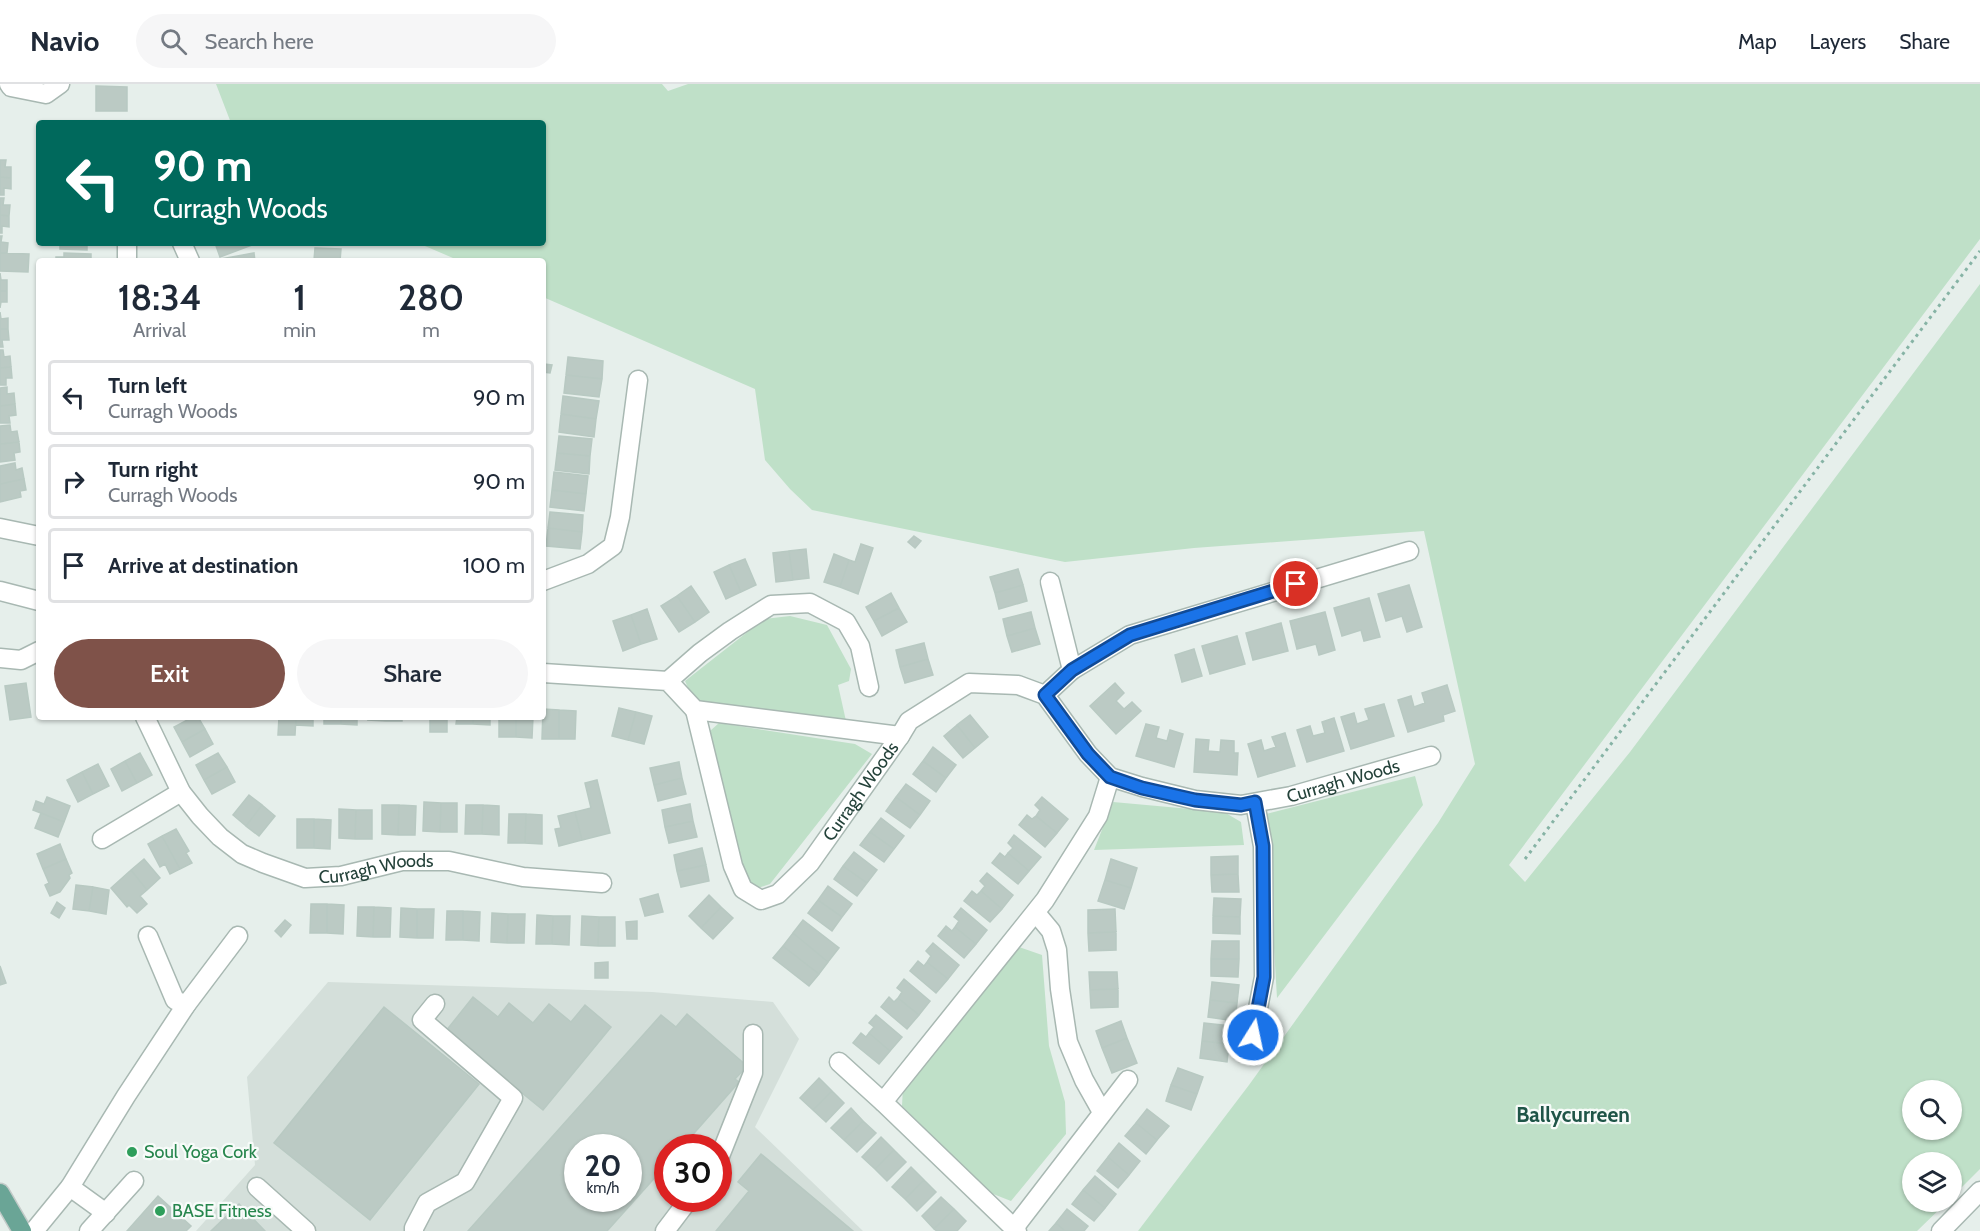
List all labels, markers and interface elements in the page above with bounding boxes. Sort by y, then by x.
search box [136,14,556,68]
text: Navio [30,24,100,58]
icon: search [157,25,190,58]
text: Search here [205,28,314,55]
text: Map [1738,29,1777,54]
text: Layers [1810,29,1866,54]
text: Share [1899,29,1950,54]
text: 90 m [153,140,252,192]
icon: left [54,144,132,222]
text: Curragh Woods [153,192,328,225]
text: 18:34 [118,275,201,319]
text: 1 [293,275,306,319]
text: 280 [398,275,464,319]
text: Arrival [133,318,186,342]
text: min [283,318,316,342]
text: m [422,318,440,342]
text: Turn left [108,372,187,399]
icon: left [57,381,90,414]
text: 90 m [473,384,525,411]
text: Curragh Woods [108,399,237,423]
text: Turn right [108,456,198,483]
icon: right [57,465,90,498]
text: 90 m [473,468,525,495]
text: Curragh Woods [108,483,237,507]
icon: arrive [57,549,90,582]
text: Arrive at destination [108,552,298,579]
text: 100 m [463,552,525,579]
pin [1270,558,1321,609]
icon: arrive [1279,567,1312,600]
button: Exit [54,639,285,708]
button: Share [297,639,528,708]
street label: Curragh Woods [818,738,903,845]
street label: Curragh Woods [1284,755,1402,808]
street label: Curragh Woods [318,849,433,888]
position arrow [1221,1003,1285,1067]
map controls [1902,1080,1962,1212]
button: search [1902,1080,1962,1140]
district label: Ballycurreen [1516,1102,1630,1127]
speed limit sign: 30 [654,1134,732,1212]
place label: Soul Yoga Cork [144,1141,258,1163]
marker: Soul Yoga Cork [125,1145,139,1159]
text: 20 [584,1147,622,1184]
button: layers [1902,1152,1962,1212]
text: km/h [587,1179,619,1197]
place label: BASE Fitness [172,1200,272,1222]
marker: BASE Fitness [153,1204,167,1218]

